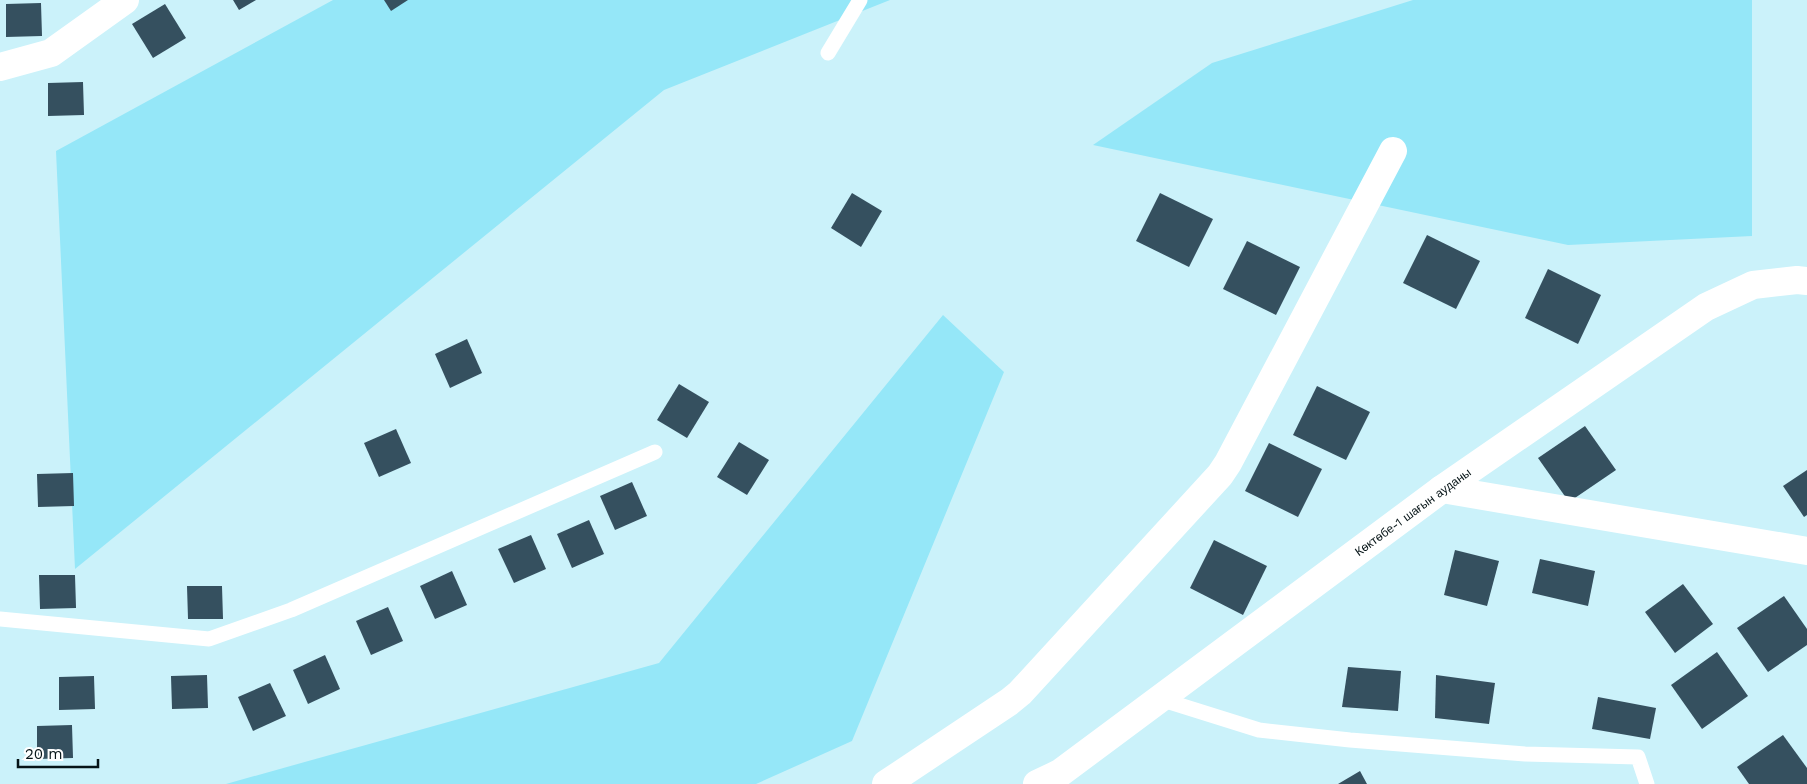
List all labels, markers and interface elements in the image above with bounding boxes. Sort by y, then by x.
street label: Көктөбе-1 шағын ауданы [1352,465,1474,559]
scale bar [18,736,98,768]
text: 20 m [25,745,63,763]

